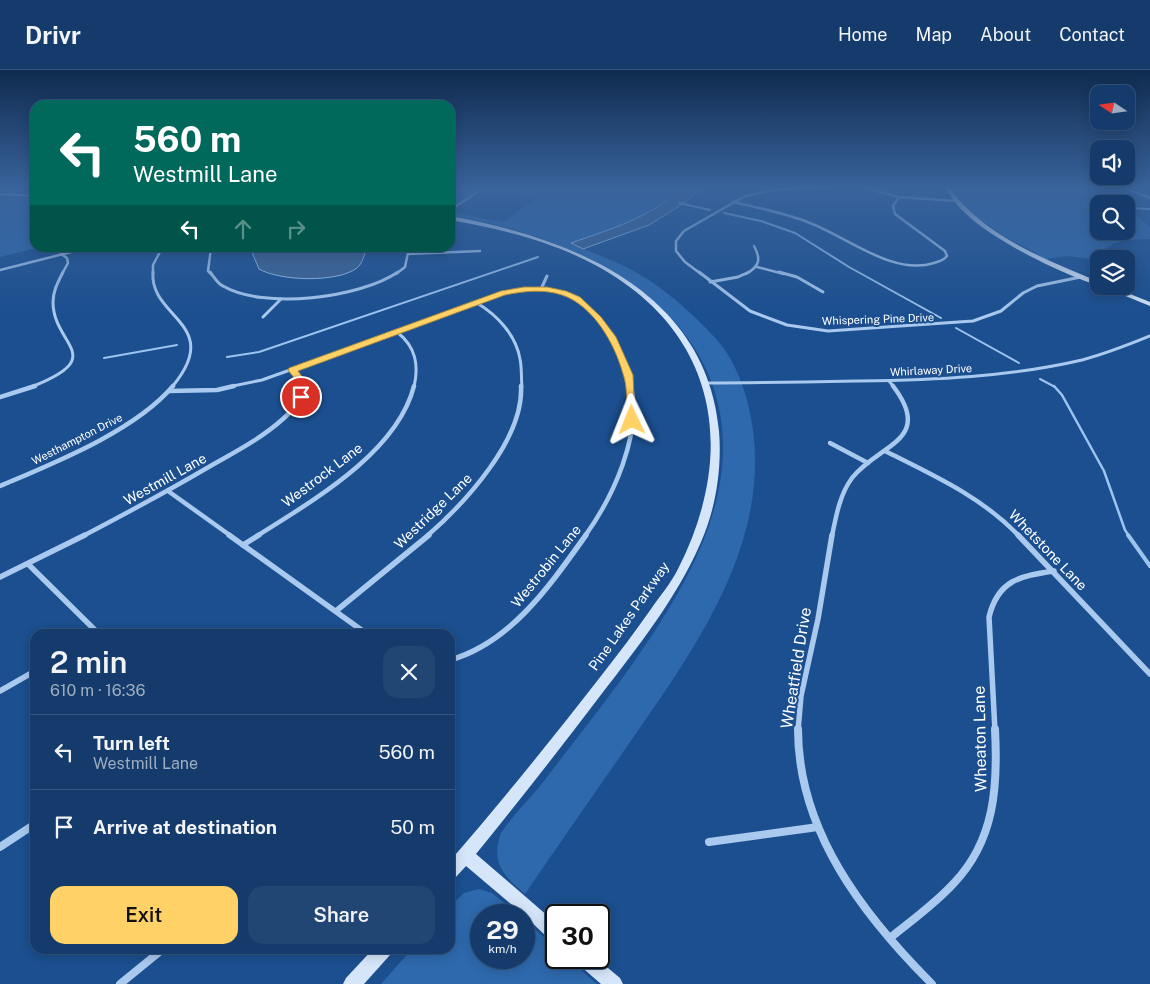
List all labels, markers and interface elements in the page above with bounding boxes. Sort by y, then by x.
text: Drivr [25,21,81,49]
text: Home [838,24,888,45]
text: Map [916,24,952,45]
text: About [980,24,1031,45]
text: Contact [1059,24,1125,45]
north arrow [1090,85,1135,130]
map controls [1090,85,1135,295]
text: 560 m [133,119,241,160]
icon: left [50,120,115,185]
button: sound [1090,140,1135,185]
text: Westmill Lane [133,161,277,187]
button: search [1090,195,1135,240]
icon: left [176,215,204,243]
icon: ahead [229,215,257,243]
icon: right [282,215,310,243]
button: layers [1090,250,1135,295]
street label: Whispering Pine Drive [822,311,934,327]
street label: Whirlaway Drive [890,362,972,378]
pin [280,376,322,418]
icon: arrive [287,383,315,411]
position arrow [605,393,657,445]
street label: Westhampton Drive [30,411,124,467]
street label: Westrock Lane [279,439,365,510]
street label: Westmill Lane [121,450,209,508]
street label: Westridge Lane [391,470,475,552]
street label: Whetstone Lane [1006,507,1090,594]
street label: Westrobin Lane [508,522,584,610]
street label: Pine Lakes Parkway [585,558,673,673]
street label: Wheatfield Drive [777,606,815,730]
text: 2 min [50,644,127,680]
button: close [383,646,435,698]
text: 610 m · 16:36 [50,681,145,700]
street label: Wheaton Lane [970,686,990,792]
text: Turn left [93,732,170,754]
icon: left [50,738,78,766]
text: 560 m [378,741,435,763]
text: Westmill Lane [93,754,198,773]
icon: arrive [50,813,78,841]
text: Arrive at destination [93,816,277,838]
text: 50 m [390,816,435,838]
button: Exit [50,886,238,944]
button: Share [248,886,435,944]
speed limit sign: 30 [545,904,610,969]
text: 29 [486,915,519,945]
text: km/h [488,942,517,956]

